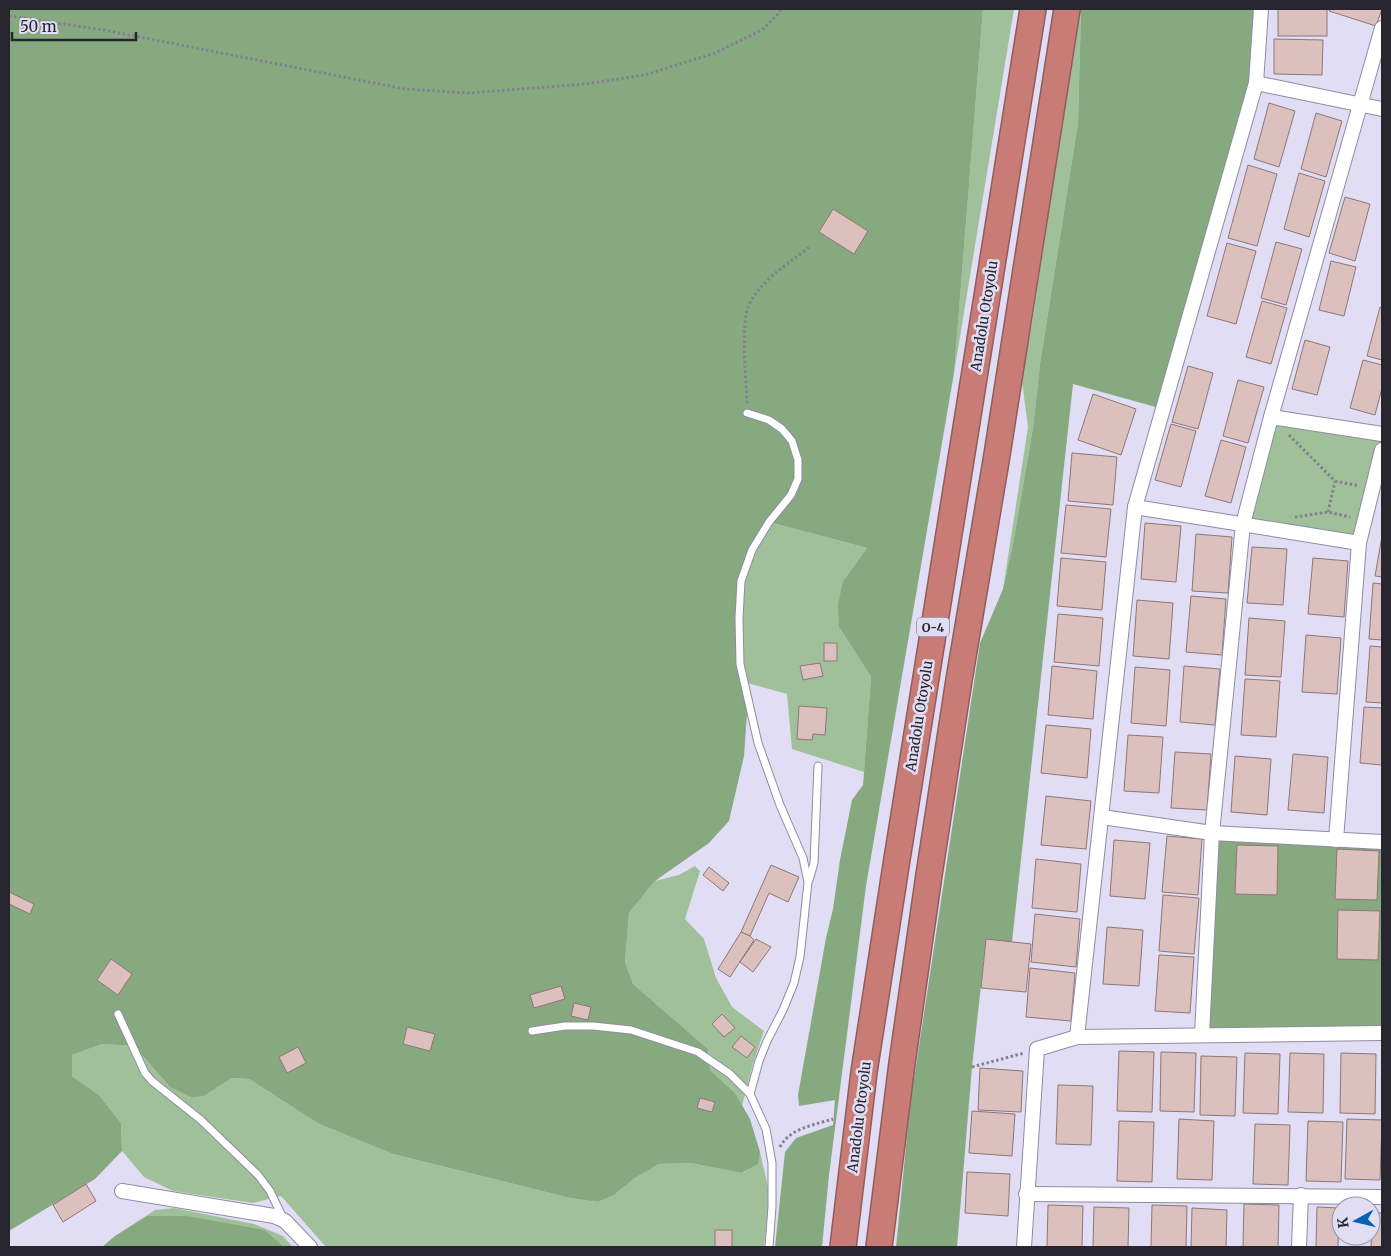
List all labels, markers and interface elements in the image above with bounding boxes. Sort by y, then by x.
scale bar [12,10,136,42]
text: 50 m [20,17,57,36]
street label: Anadolu Otoyolu [966,259,1002,374]
road number: O-4 [917,618,949,636]
street label: Anadolu Otoyolu [901,659,937,774]
street label: Anadolu Otoyolu [843,1060,875,1175]
north arrow [1331,1196,1381,1246]
text: K [1333,1216,1353,1229]

